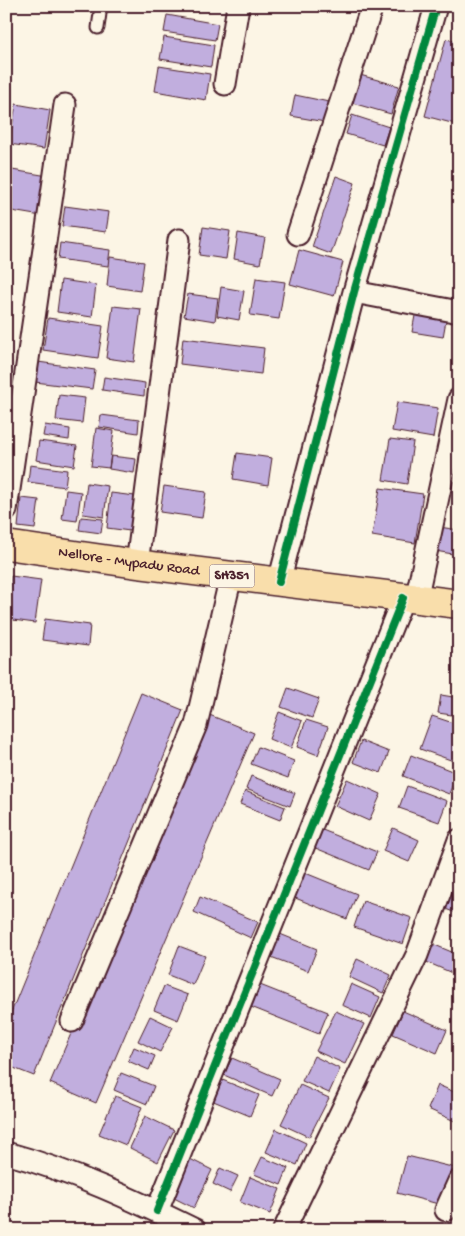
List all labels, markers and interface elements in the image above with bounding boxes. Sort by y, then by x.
street label: Nellore - Mypadu Road [57,544,202,581]
road number: SH351 [210,564,254,588]

